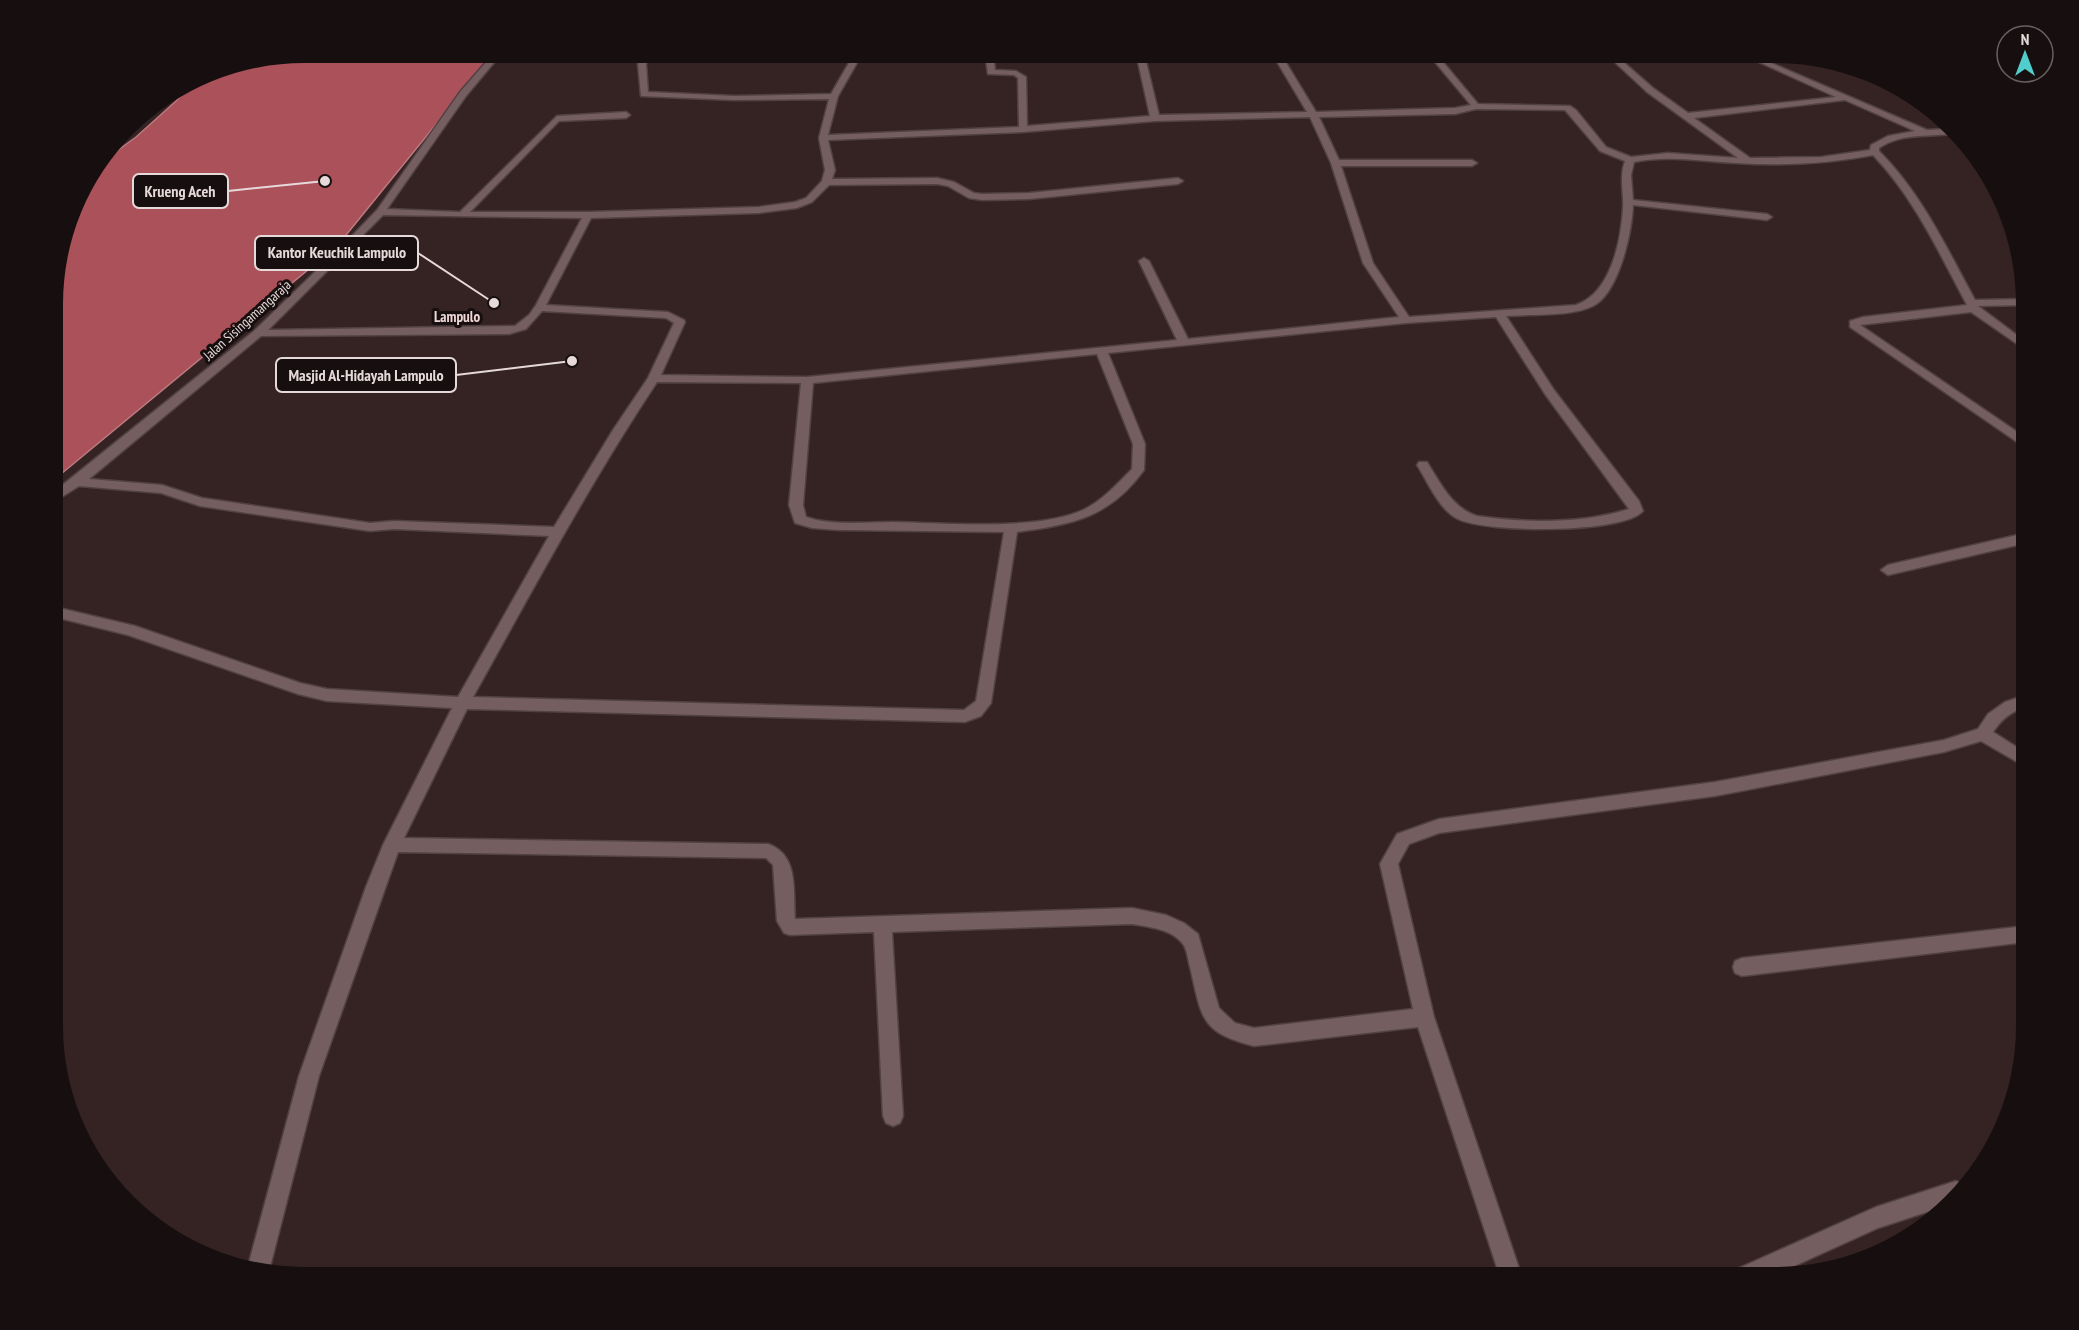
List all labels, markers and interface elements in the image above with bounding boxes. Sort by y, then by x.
north arrow [1995,24,2055,84]
text: N [2021,29,2029,49]
callout: Krueng Aceh [133,174,228,208]
text: Krueng Aceh [145,181,215,201]
callout: Kantor Keuchik Lampulo [255,236,418,270]
text: Kantor Keuchik Lampulo [268,242,406,262]
street label: Jalan Sisingamangaraja [199,276,295,365]
district label: Lampulo [434,307,480,326]
callout: Masjid Al-Hidayah Lampulo [276,358,456,392]
text: Masjid Al-Hidayah Lampulo [288,365,444,385]

